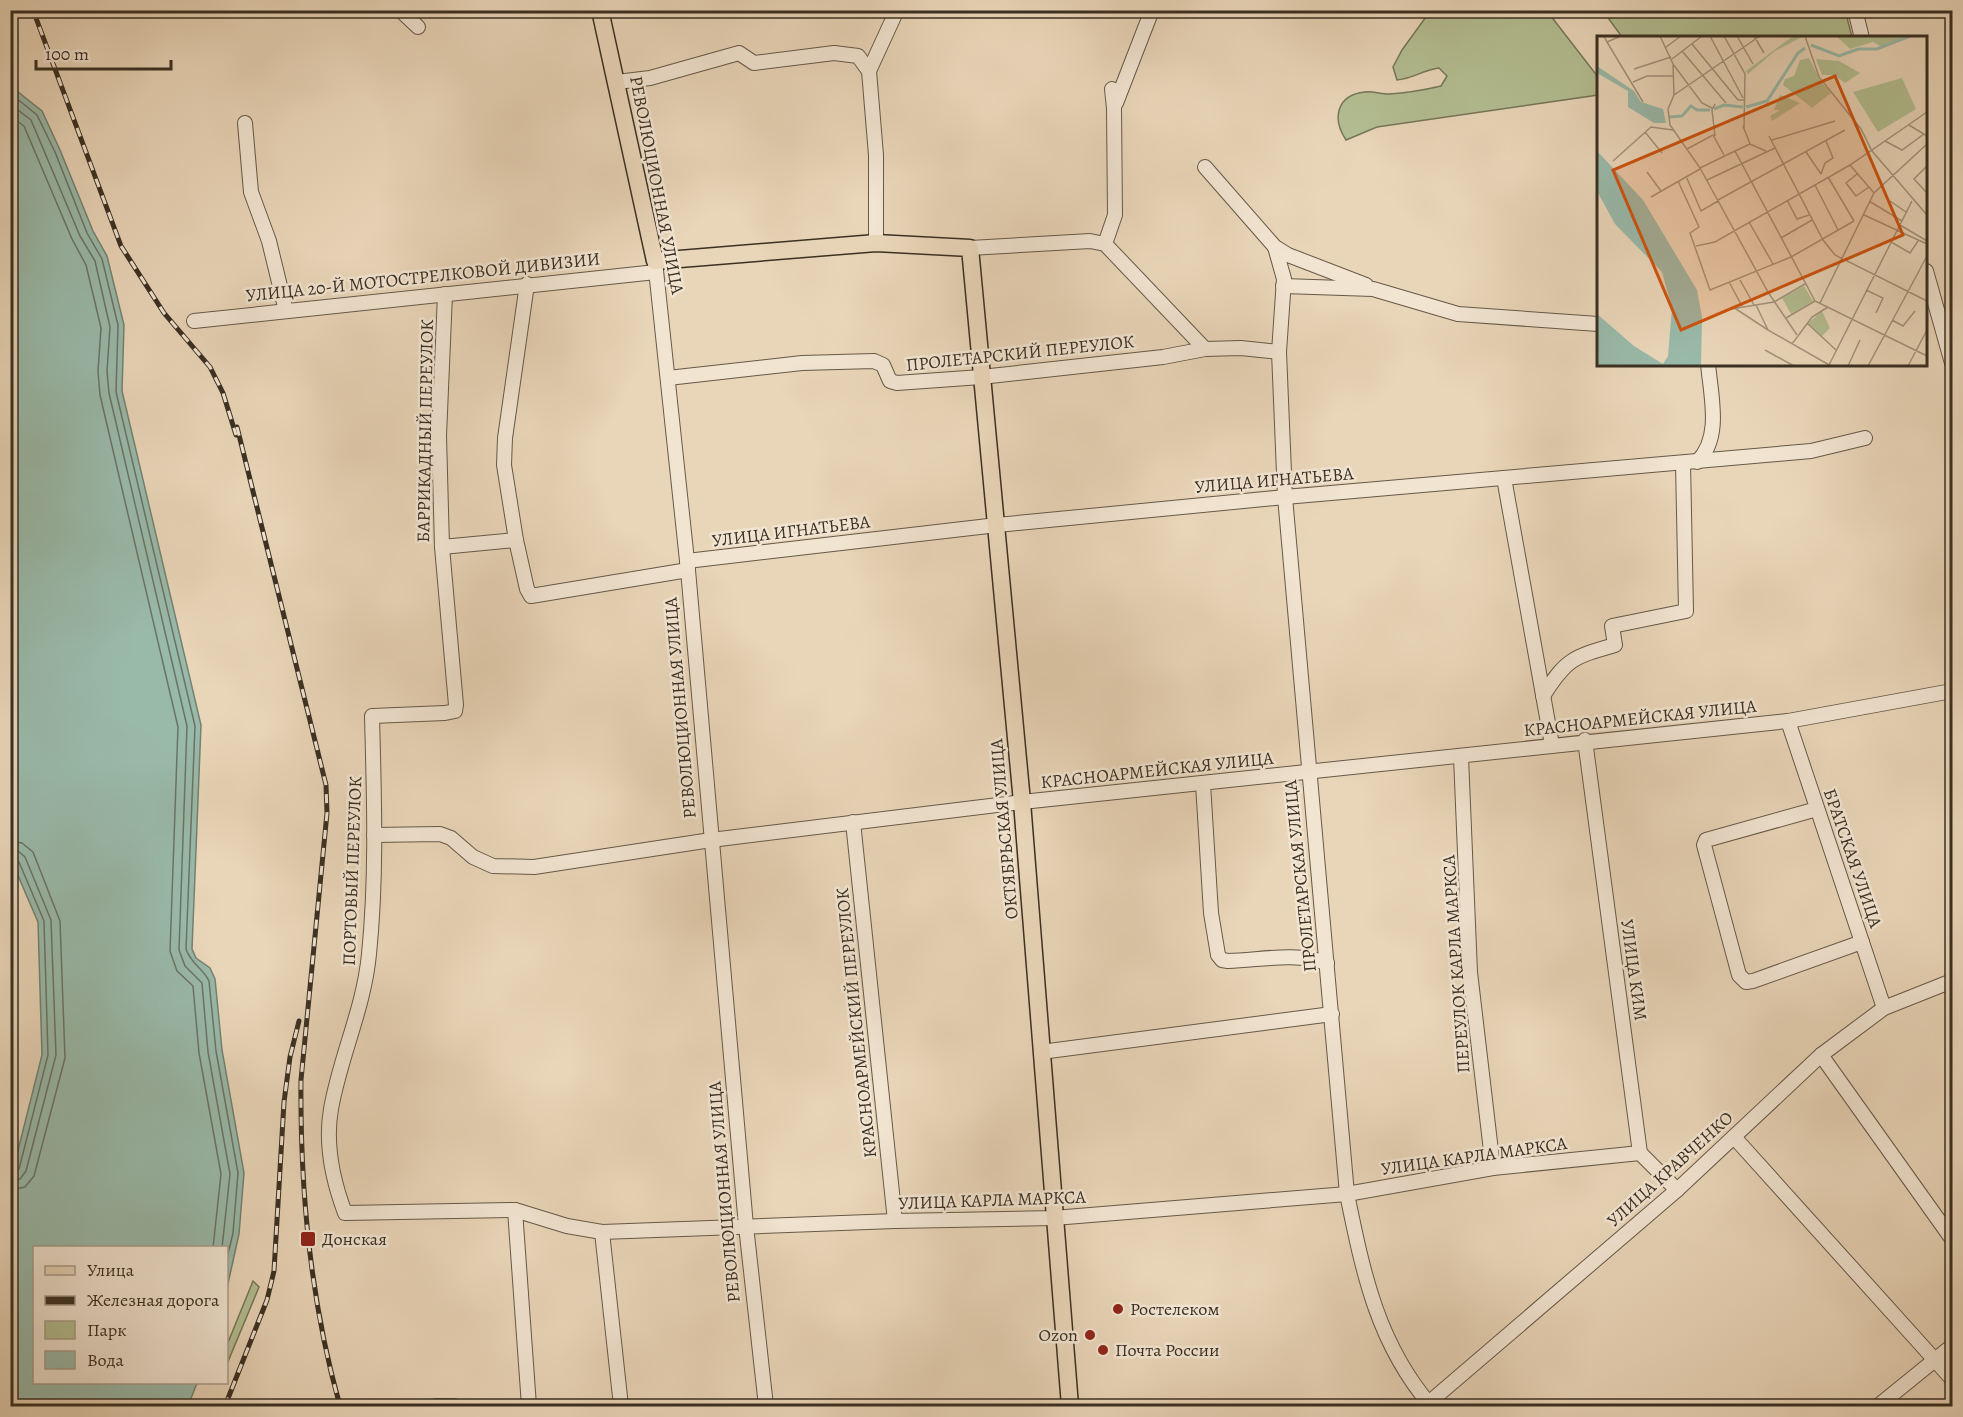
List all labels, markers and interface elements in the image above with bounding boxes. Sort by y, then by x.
scale bar [36,33,171,71]
inset map [1597,36,1927,366]
text: 100 m [45,42,89,66]
street label: РЕВОЛЮЦИОННАЯ УЛИЦА [624,74,690,297]
street label: УЛИЦА 20-Й МОТОСТРЕЛКОВОЙ ДИВИЗИИ [245,246,601,308]
street label: БАРРИКАДНЫЙ ПЕРЕУЛОК [411,319,439,543]
street label: ПРОЛЕТАРСКИЙ ПЕРЕУЛОК [905,329,1136,377]
street label: УЛИЦА ИГНАТЬЕВА [1194,461,1355,499]
street label: УЛИЦА ИГНАТЬЕВА [710,509,872,553]
street label: РЕВОЛЮЦИОННАЯ УЛИЦА [658,596,702,820]
street label: КРАСНОАРМЕЙСКАЯ УЛИЦА [1522,694,1758,742]
street label: ОКТЯБРЬСКАЯ УЛИЦА [984,737,1024,920]
street label: КРАСНОАРМЕЙСКАЯ УЛИЦА [1039,746,1275,794]
street label: ПОРТОВЫЙ ПЕРЕУЛОК [337,775,367,966]
street label: ПРОЛЕТАРСКАЯ УЛИЦА [1278,778,1322,973]
street label: БРАТСКАЯ УЛИЦА [1818,785,1888,931]
street label: ПЕРЕУЛОК КАРЛА МАРКСА [1436,854,1476,1074]
street label: КРАСНОАРМЕЙСКИЙ ПЕРЕУЛОК [830,886,882,1159]
street label: УЛИЦА КИМ [1615,918,1653,1022]
street label: РЕВОЛЮЦИОННАЯ УЛИЦА [702,1080,746,1304]
street label: УЛИЦА КРАВЧЕНКО [1602,1106,1738,1232]
street label: УЛИЦА КАРЛА МАРКСА [1379,1131,1569,1181]
street label: УЛИЦА КАРЛА МАРКСА [898,1185,1087,1215]
place label: Донская [322,1227,387,1251]
marker: Донская [299,1230,317,1248]
legend [33,1246,228,1384]
text: Улица [87,1258,135,1282]
text: Железная дорога [87,1288,220,1312]
place label: Ростелеком [1130,1297,1220,1321]
marker: Ростелеком [1111,1302,1125,1316]
text: Парк [87,1318,127,1342]
place label: Ozon [1038,1323,1078,1347]
marker: Ozon [1083,1328,1097,1342]
place label: Почта России [1115,1338,1220,1362]
marker: Почта России [1096,1343,1110,1357]
text: Вода [87,1348,125,1372]

